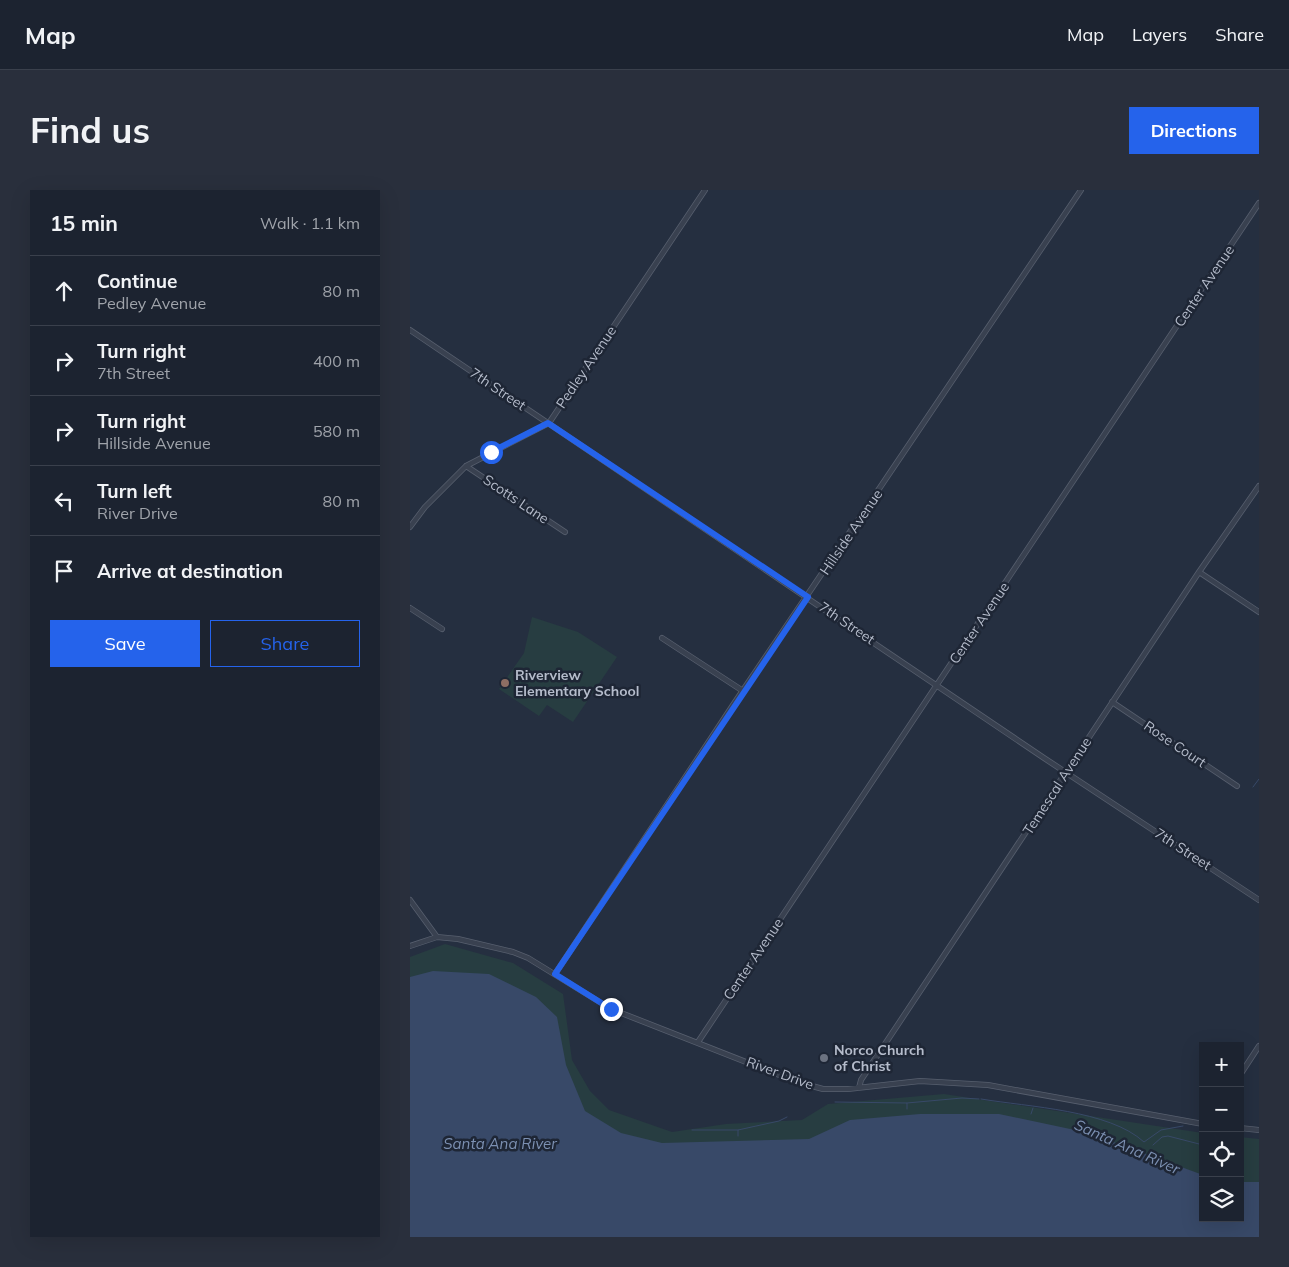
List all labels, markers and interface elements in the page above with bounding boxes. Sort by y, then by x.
text: Map [25,20,76,50]
text: Map [1067,23,1104,46]
text: Layers [1132,23,1187,46]
text: Share [1215,23,1264,46]
button: Directions [1129,107,1259,154]
text: Find us [30,108,150,152]
text: 15 min [50,210,118,236]
text: Walk · 1.1 km [260,213,360,233]
street label: Center Avenue [1170,242,1238,330]
text: Continue [97,269,177,293]
icon: ahead [50,277,78,305]
text: 80 m [323,281,360,301]
text: Pedley Avenue [97,293,206,313]
street label: Pedley Avenue [552,322,620,412]
text: Turn right [97,339,186,363]
icon: right [50,347,78,375]
text: 400 m [313,351,360,371]
text: 7th Street [97,363,170,383]
street label: 7th Street [466,364,530,414]
text: Turn right [97,409,186,433]
icon: right [50,417,78,445]
text: 580 m [313,421,360,441]
text: Hillside Avenue [97,433,211,453]
route start [480,441,503,464]
street label: Scotts Lane [480,470,552,528]
text: Turn left [97,479,172,503]
street label: Hillside Avenue [816,486,886,578]
icon: left [50,487,78,515]
text: 80 m [323,491,360,511]
text: River Drive [97,503,178,523]
icon: arrive [50,557,78,585]
text: Arrive at destination [97,559,283,583]
street label: Center Avenue [945,579,1013,667]
street label: 7th Street [815,598,879,648]
button: Save [50,620,200,667]
button: Share [210,620,360,667]
place label: Riverview Elementary School [515,666,639,700]
marker: Riverview Elementary School [499,677,511,689]
street label: Rose Court [1140,717,1210,771]
street label: Temescal Avenue [1019,734,1095,838]
street label: 7th Street [1151,824,1215,874]
street label: Center Avenue [719,915,787,1003]
route end [600,998,623,1021]
place label: Norco Church of Christ [834,1041,925,1075]
map controls [1199,1042,1244,1222]
button: + [1199,1042,1244,1087]
street label: River Drive [744,1052,816,1094]
marker: Norco Church of Christ [818,1052,830,1064]
button: − [1199,1087,1244,1132]
water label: Santa Ana River [1072,1115,1183,1179]
button: locate [1199,1132,1244,1177]
water label: Santa Ana River [443,1134,557,1153]
button: layers [1199,1177,1244,1222]

